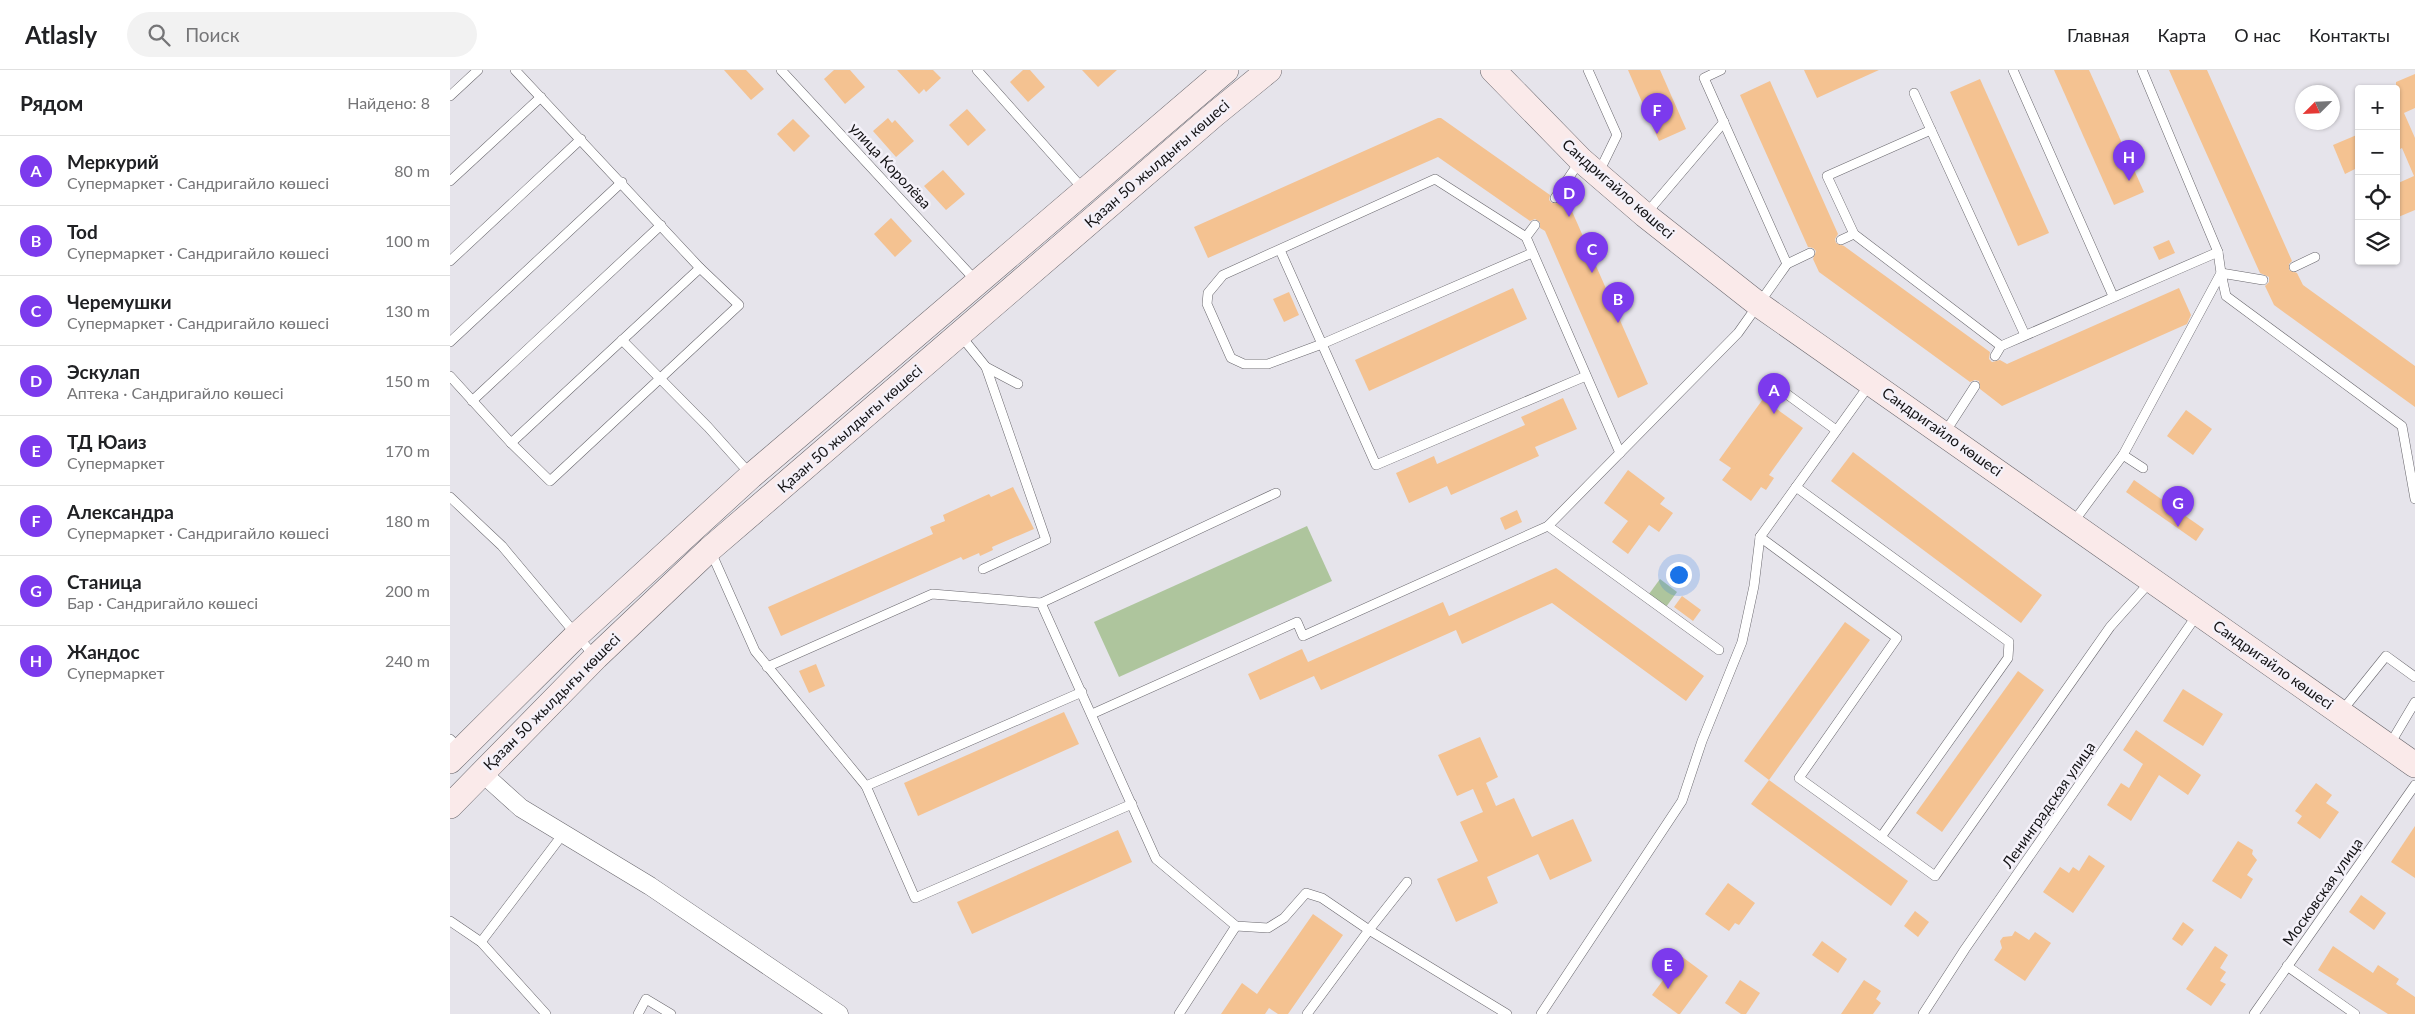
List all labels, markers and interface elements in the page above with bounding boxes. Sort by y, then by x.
search box [127,12,477,57]
text: Atlasly [25,20,97,49]
icon: search [145,21,173,49]
text: Поиск [185,23,239,46]
text: Главная [2067,24,2130,46]
text: Карта [2158,24,2206,46]
text: О нас [2234,24,2281,46]
text: Контакты [2309,24,2390,46]
north arrow [2295,85,2340,130]
map controls [2355,85,2400,265]
button: + [2355,85,2400,130]
text: Рядом [20,90,83,115]
text: Найдено: 8 [347,93,430,112]
pin: F [1641,93,1673,134]
street label: Қазан 50 жылдығы көшесі [1080,96,1232,231]
street label: улица Королёва [846,119,935,212]
button: − [2355,130,2400,175]
street label: Сандригайло көшесі [1559,135,1678,242]
pin: H [2113,140,2145,181]
text: Меркурий [67,150,159,173]
text: A [30,161,42,180]
text: 80 m [394,161,430,180]
text: Супермаркет · Сандригайло көшесі [67,173,329,192]
button: locate [2355,175,2400,220]
pin: D [1553,176,1585,217]
text: Tod [67,220,98,243]
button: layers [2355,220,2400,265]
text: B [31,231,41,250]
text: 100 m [385,231,430,250]
pin: C [1576,232,1608,273]
text: Супермаркет · Сандригайло көшесі [67,243,329,262]
pin: B [1602,282,1634,323]
text: Черемушки [67,290,171,313]
text: C [31,301,41,320]
text: 130 m [385,301,430,320]
text: Супермаркет · Сандригайло көшесі [67,313,329,332]
text: Эскулап [67,360,140,383]
street label: Қазан 50 жылдығы көшесі [773,361,925,496]
text: D [30,371,42,390]
text: 150 m [385,371,430,390]
pin: A [1758,373,1790,414]
text: Аптека · Сандригайло көшесі [67,383,284,402]
street label: Сандригайло көшесі [1879,383,2006,479]
text: ТД Юаиз [67,430,147,453]
text: E [31,441,41,460]
text: 170 m [385,441,430,460]
text: Супермаркет [67,453,165,472]
pin: G [2162,486,2194,527]
text: Александра [67,500,174,523]
text: F [31,511,41,530]
text: 180 m [385,511,430,530]
text: Супермаркет · Сандригайло көшесі [67,523,329,542]
your location [1666,562,1692,588]
text: Станица [67,570,142,593]
text: G [30,581,42,600]
text: 200 m [385,581,430,600]
text: Бар · Сандригайло көшесі [67,593,258,612]
street label: Сандригайло көшесі [2210,616,2337,712]
street label: Қазан 50 жылдығы көшесі [479,629,623,773]
text: Жандос [67,640,140,663]
text: H [30,651,42,670]
text: 240 m [385,651,430,670]
text: Супермаркет [67,663,165,682]
street label: Ленинградская улица [1997,738,2099,872]
street label: Московская улица [2278,834,2366,949]
pin: E [1652,948,1684,989]

